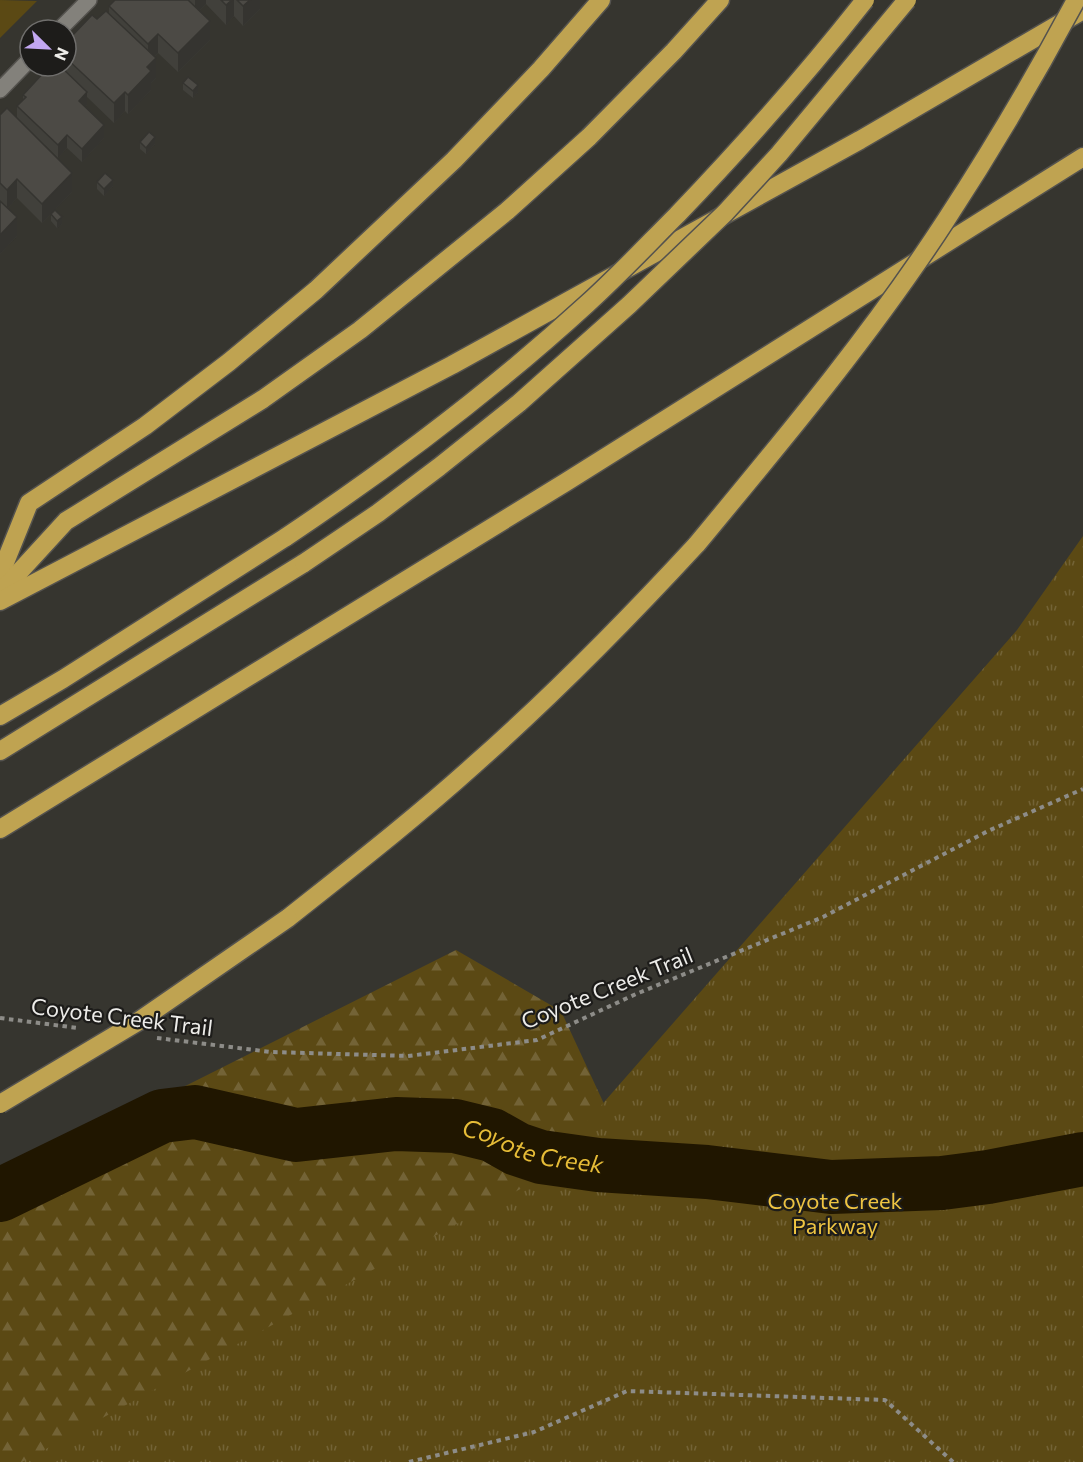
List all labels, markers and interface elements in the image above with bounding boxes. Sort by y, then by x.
north arrow [18,18,78,78]
text: N [51,45,73,64]
street label: Coyote Creek Trail [517,941,697,1034]
street label: Coyote Creek Trail [30,992,214,1041]
water label: Coyote Creek [459,1112,606,1179]
park label: Coyote Creek Parkway [767,1187,903,1239]

